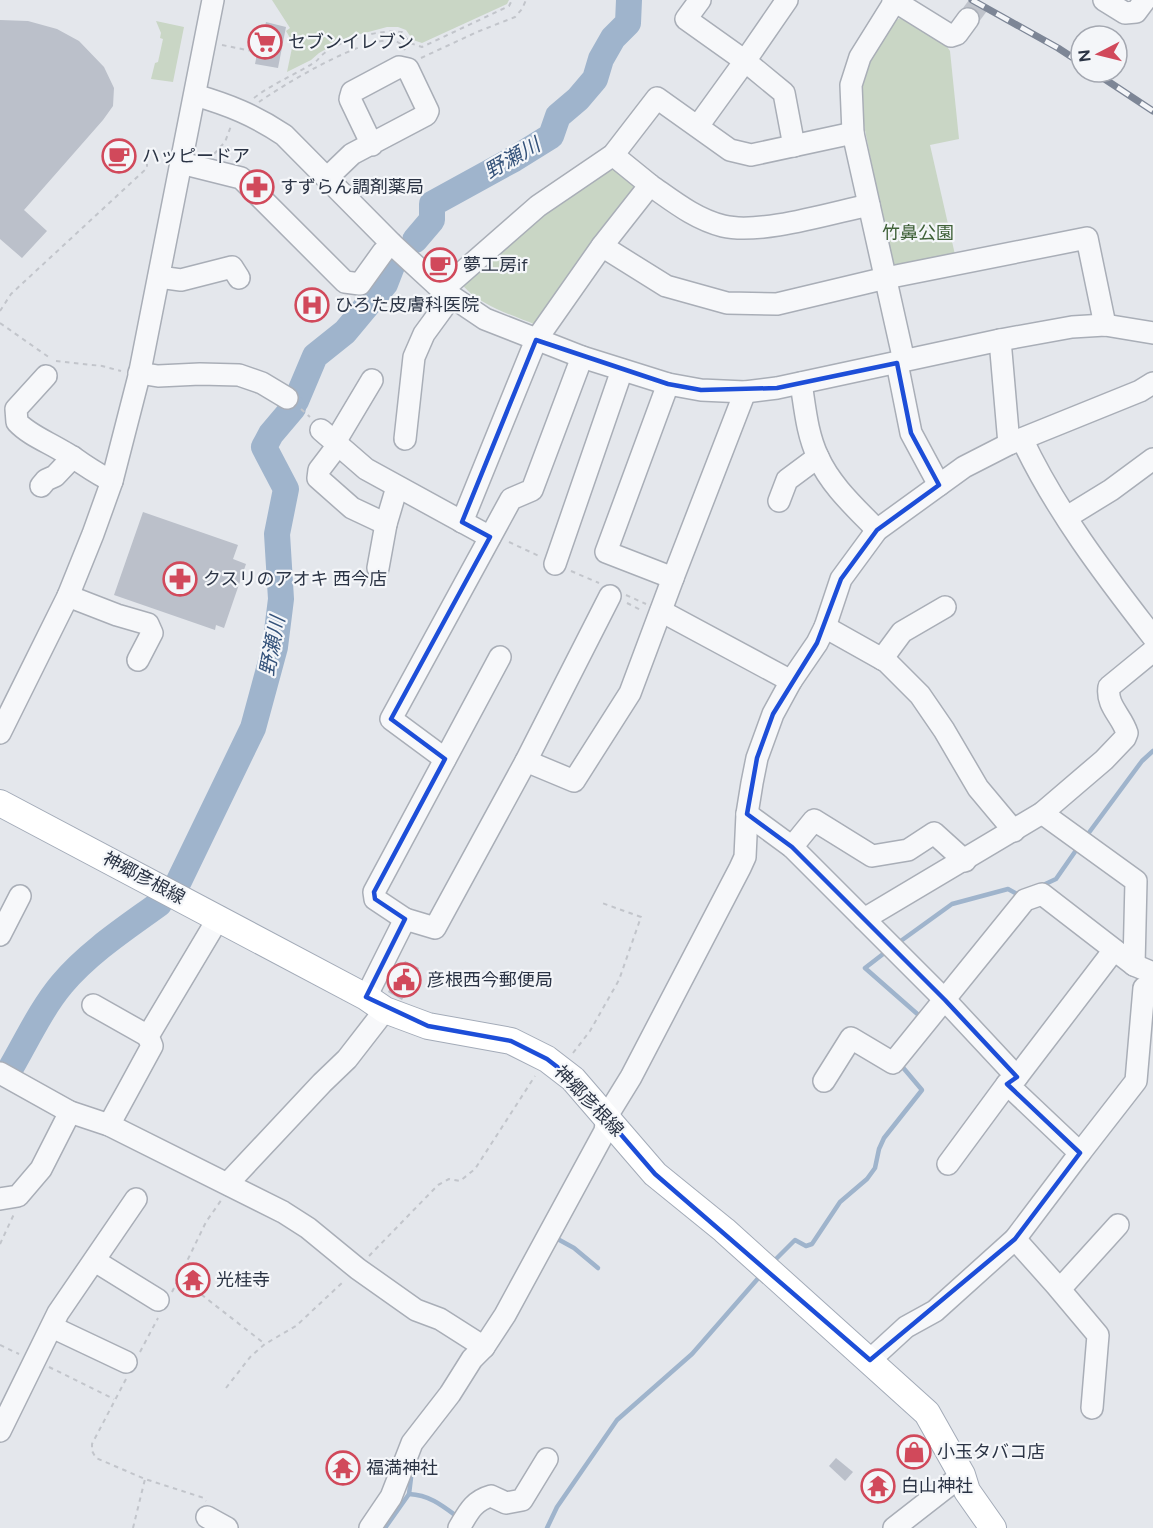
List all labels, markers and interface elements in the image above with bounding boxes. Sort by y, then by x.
supermarket icon: セブンイレブン [247,24,283,60]
north arrow [1069,24,1129,84]
place label: セブンイレブン [288,31,414,53]
text: N [1074,48,1095,63]
water label: 野瀬川 [480,132,546,183]
cafe icon: ハッピードア [101,138,137,174]
place label: ハッピードア [142,145,250,167]
pharmacy icon: すずらん調剤薬局 [239,169,275,205]
place label: すずらん調剤薬局 [280,176,424,198]
park label: 竹鼻公園 [882,222,954,244]
cafe icon: 夢工房if [422,247,458,283]
place label: 夢工房if [463,254,528,276]
hospital icon: ひろた皮膚科医院 [294,287,330,323]
place label: ひろた皮膚科医院 [335,294,479,316]
pharmacy icon: クスリのアオキ 西今店 [162,561,198,597]
place label: クスリのアオキ 西今店 [203,568,387,590]
water label: 野瀬川 [254,612,290,678]
street label: 神郷彦根線 [99,847,189,909]
public building icon: 彦根西今郵便局 [386,962,422,998]
place label: 彦根西今郵便局 [427,969,553,991]
street label: 神郷彦根線 [550,1061,628,1141]
temple icon: 光桂寺 [175,1262,211,1298]
place label: 光桂寺 [216,1269,270,1291]
shop icon: 小玉タバコ店 [896,1434,932,1470]
place label: 小玉タバコ店 [937,1441,1045,1463]
temple icon: 福満神社 [325,1450,361,1486]
place label: 福満神社 [366,1457,438,1479]
temple icon: 白山神社 [860,1468,896,1504]
place label: 白山神社 [901,1475,973,1497]

